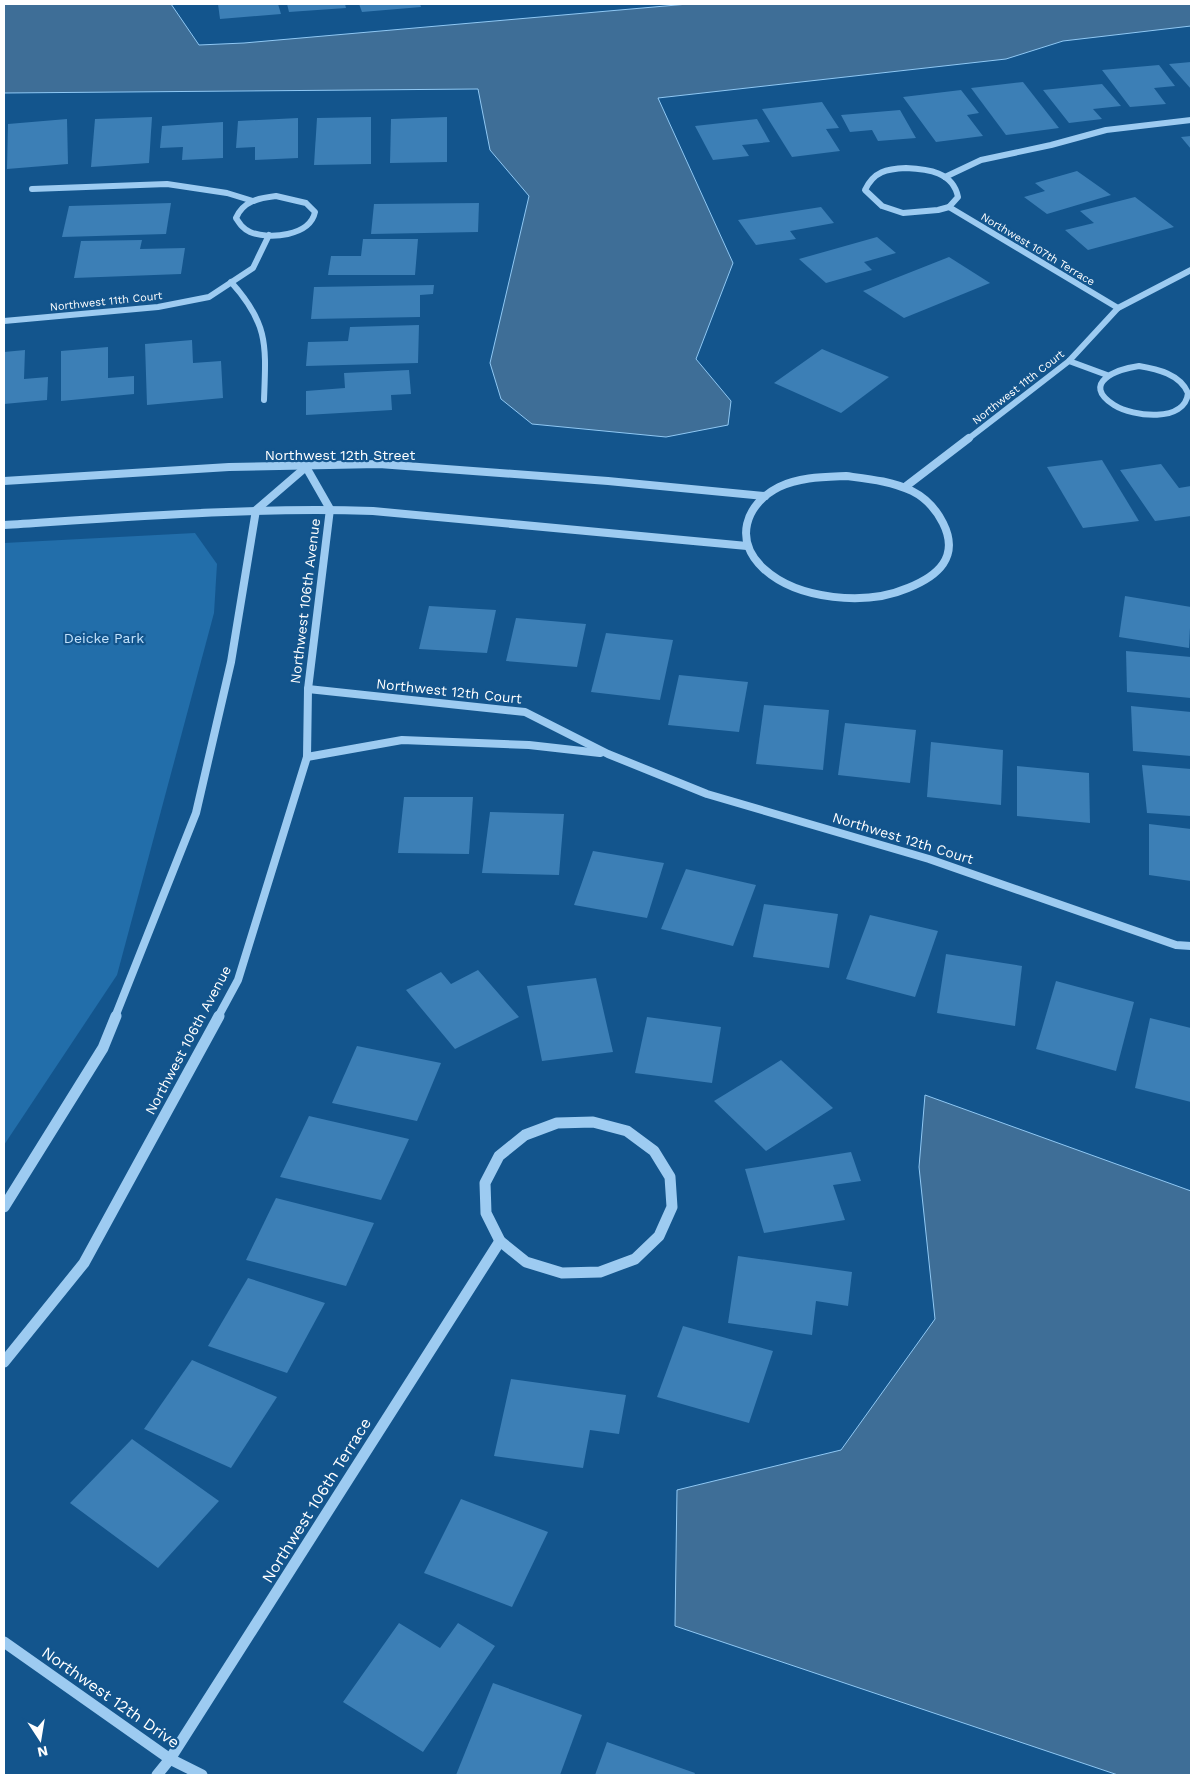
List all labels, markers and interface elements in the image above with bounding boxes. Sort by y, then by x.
street label: Northwest 107th Terrace [978,210,1097,289]
street label: Northwest 11th Court [49,289,163,314]
street label: Northwest 11th Court [970,347,1067,427]
street label: Northwest 12th Street [265,447,415,463]
street label: Northwest 106th Avenue [287,517,323,685]
park label: Deicke Park [64,630,144,646]
street label: Northwest 12th Court [375,675,523,707]
street label: Northwest 12th Court [831,809,975,867]
street label: Northwest 106th Avenue [142,963,234,1117]
street label: Northwest 106th Terrace [258,1414,375,1586]
street label: Northwest 12th Drive [38,1642,184,1752]
north arrow [15,1714,65,1764]

